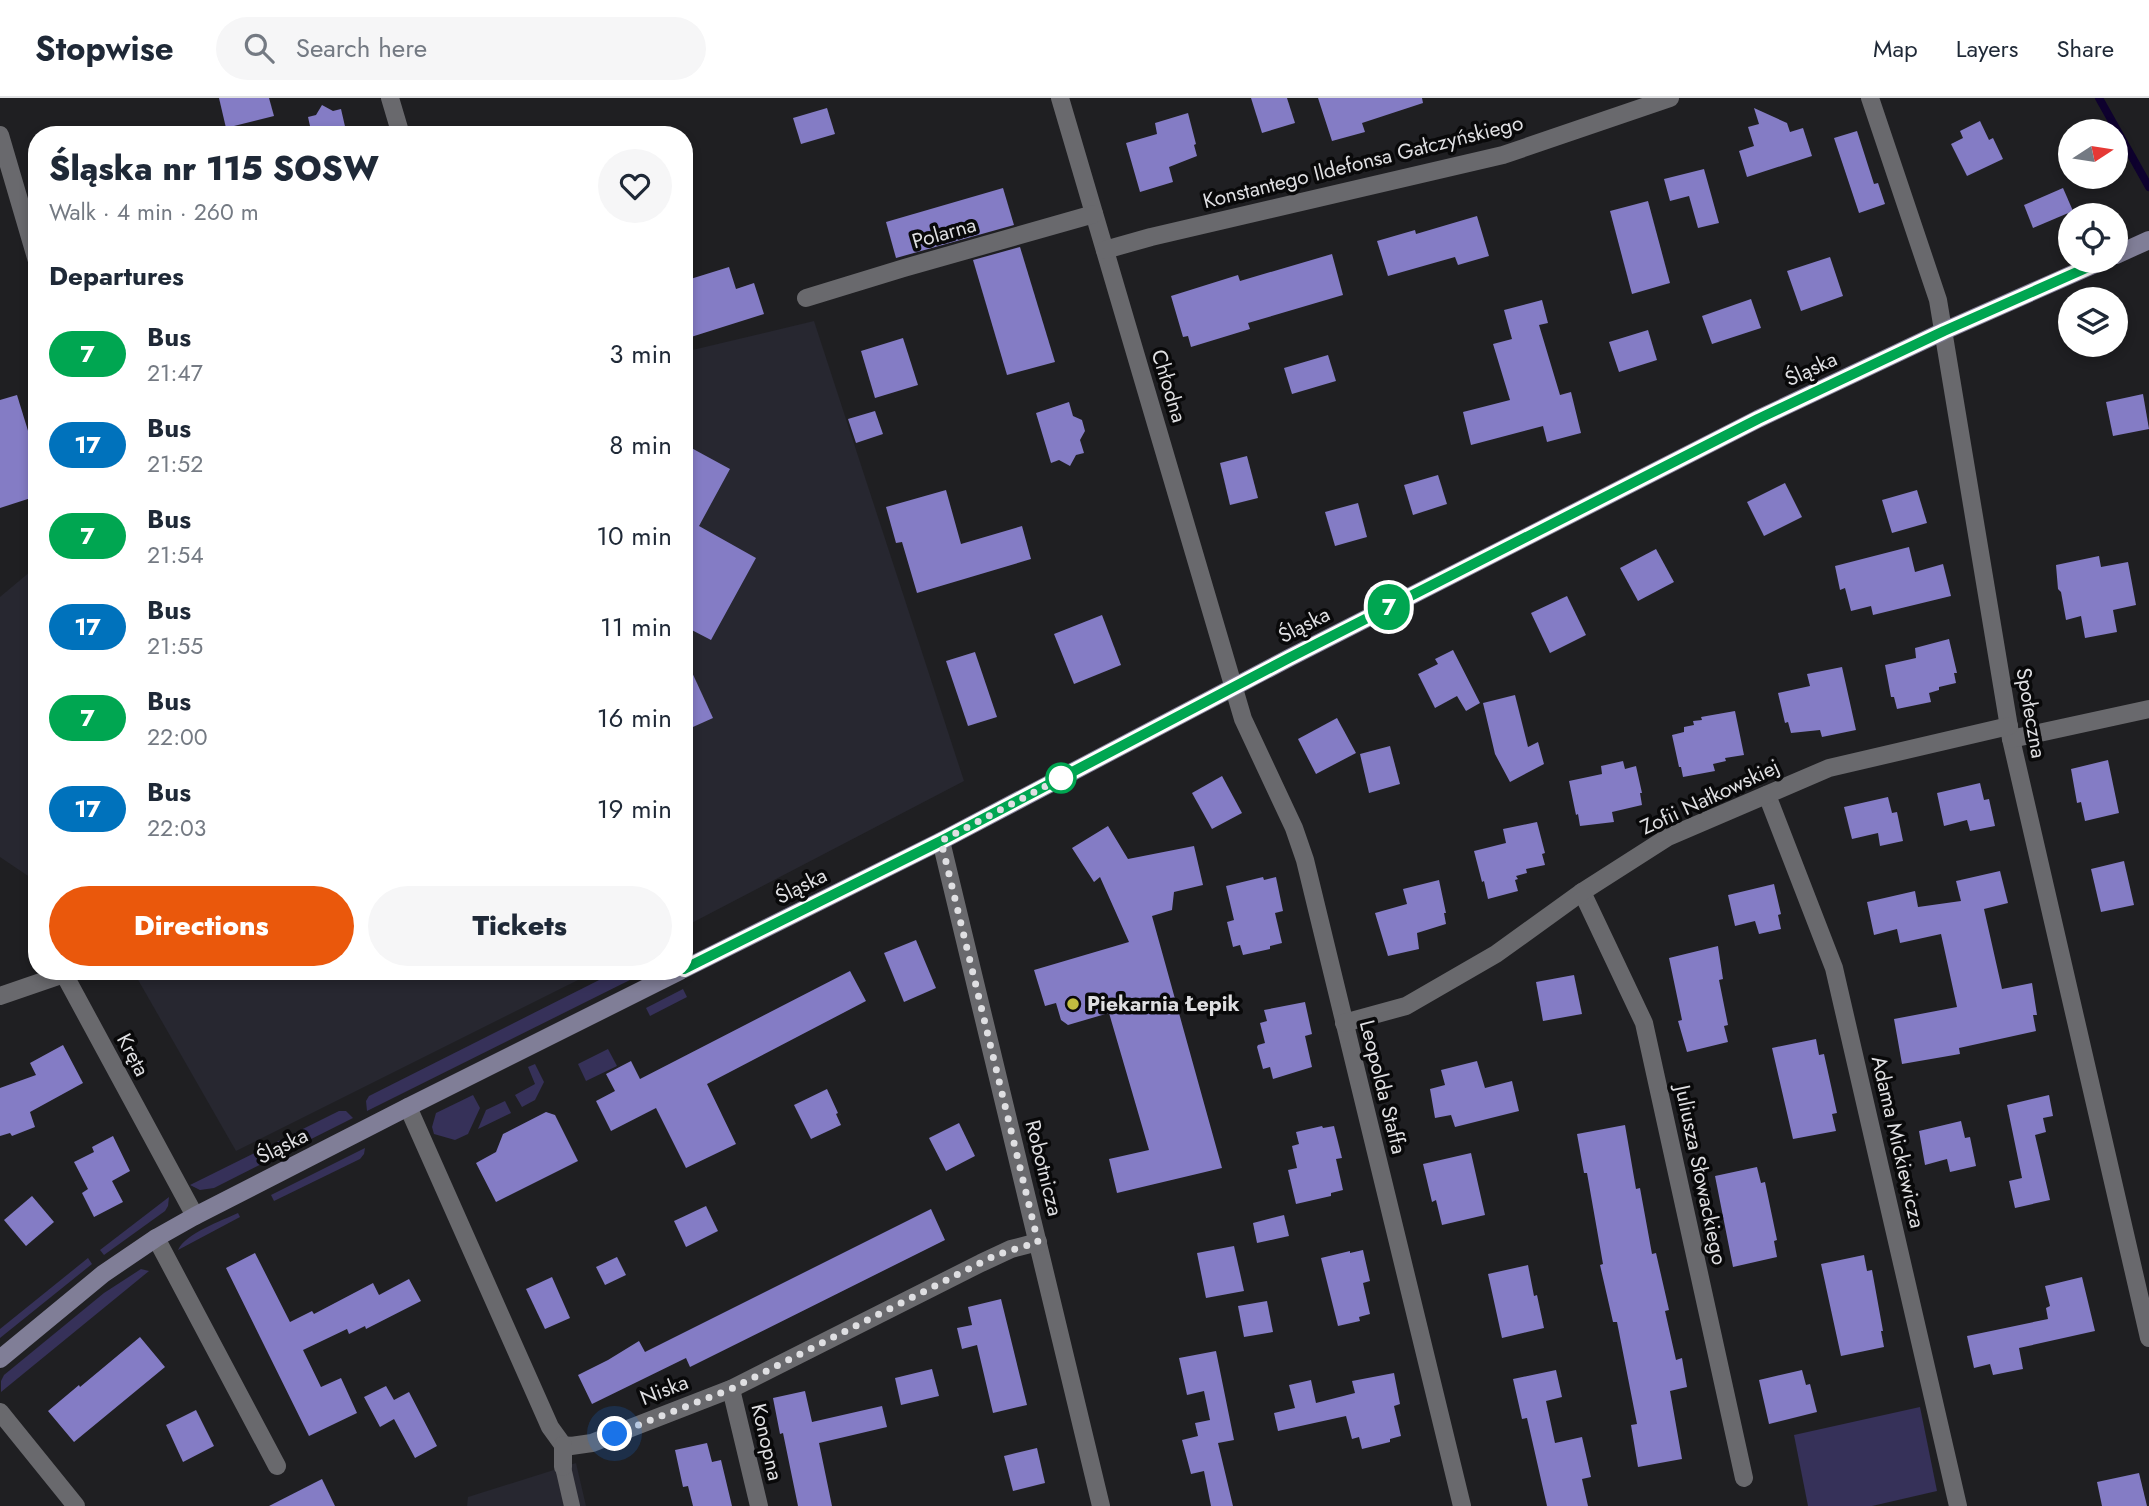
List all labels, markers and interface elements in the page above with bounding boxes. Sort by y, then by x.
search box [216,17,706,80]
text: Stopwise [35,25,174,72]
icon: search [240,29,278,67]
text: Search here [296,29,427,67]
text: Map [1873,31,1918,66]
text: Layers [1956,31,2018,66]
text: Share [2056,31,2114,66]
street label: Konstantego Ildefonsa Gałczyńskiego [1200,108,1526,216]
north arrow [2058,119,2128,189]
map controls [2058,119,2128,357]
text: Śląska nr 115 SOSW [49,145,379,192]
button: heart [598,149,672,223]
text: Walk · 4 min · 260 m [49,195,259,229]
button: locate [2058,203,2128,273]
street label: Polarna [908,210,980,256]
text: Departures [49,257,184,295]
button: layers [2058,287,2128,357]
text: Bus [147,318,191,356]
text: 3 min [609,335,672,373]
text: 7 [80,336,95,371]
street label: Śląska [1780,344,1842,394]
street label: Chłodna [1144,346,1194,426]
text: 21:47 [147,356,203,390]
text: Bus [147,409,191,447]
text: 8 min [609,426,672,464]
text: 17 [74,427,101,462]
text: 21:52 [147,447,203,481]
text: Bus [147,500,191,538]
text: 10 min [596,517,672,555]
text: 7 [80,518,95,553]
text: 21:54 [147,538,204,572]
line badge: 7 [1366,584,1412,630]
text: 7 [1382,589,1396,624]
text: Bus [147,591,191,629]
street label: Śląska [1273,599,1335,651]
text: 11 min [600,608,672,646]
text: 17 [74,609,101,644]
text: 21:55 [147,629,203,663]
street label: Społeczna [2008,665,2054,761]
text: Bus [147,682,191,720]
text: 16 min [597,699,672,737]
text: 7 [80,700,95,735]
text: 22:00 [147,720,208,754]
street label: Zofii Nałkowskiej [1636,752,1784,842]
unlabelled marker [1046,763,1076,793]
text: Bus [147,773,191,811]
text: 19 min [597,790,672,828]
text: 17 [74,791,101,826]
text: 22:03 [147,811,206,845]
street label: Śląska [770,860,832,912]
button: Directions [49,886,354,966]
button: Tickets [368,886,672,966]
place label: Piekarnia Łepik [1087,989,1240,1019]
marker: Piekarnia Łepik [1065,996,1081,1012]
street label: Leopolda Staffa [1352,1017,1414,1157]
street label: Kręta [109,1028,157,1082]
street label: Adama Mickiewicza [1864,1053,1932,1231]
street label: Juliusza Słowackiego [1667,1080,1735,1268]
street label: Robotnicza [1018,1117,1070,1219]
street label: Śląska [251,1120,313,1172]
street label: Niska [635,1367,693,1413]
street label: Konopna [744,1400,790,1484]
your location [597,1416,632,1451]

